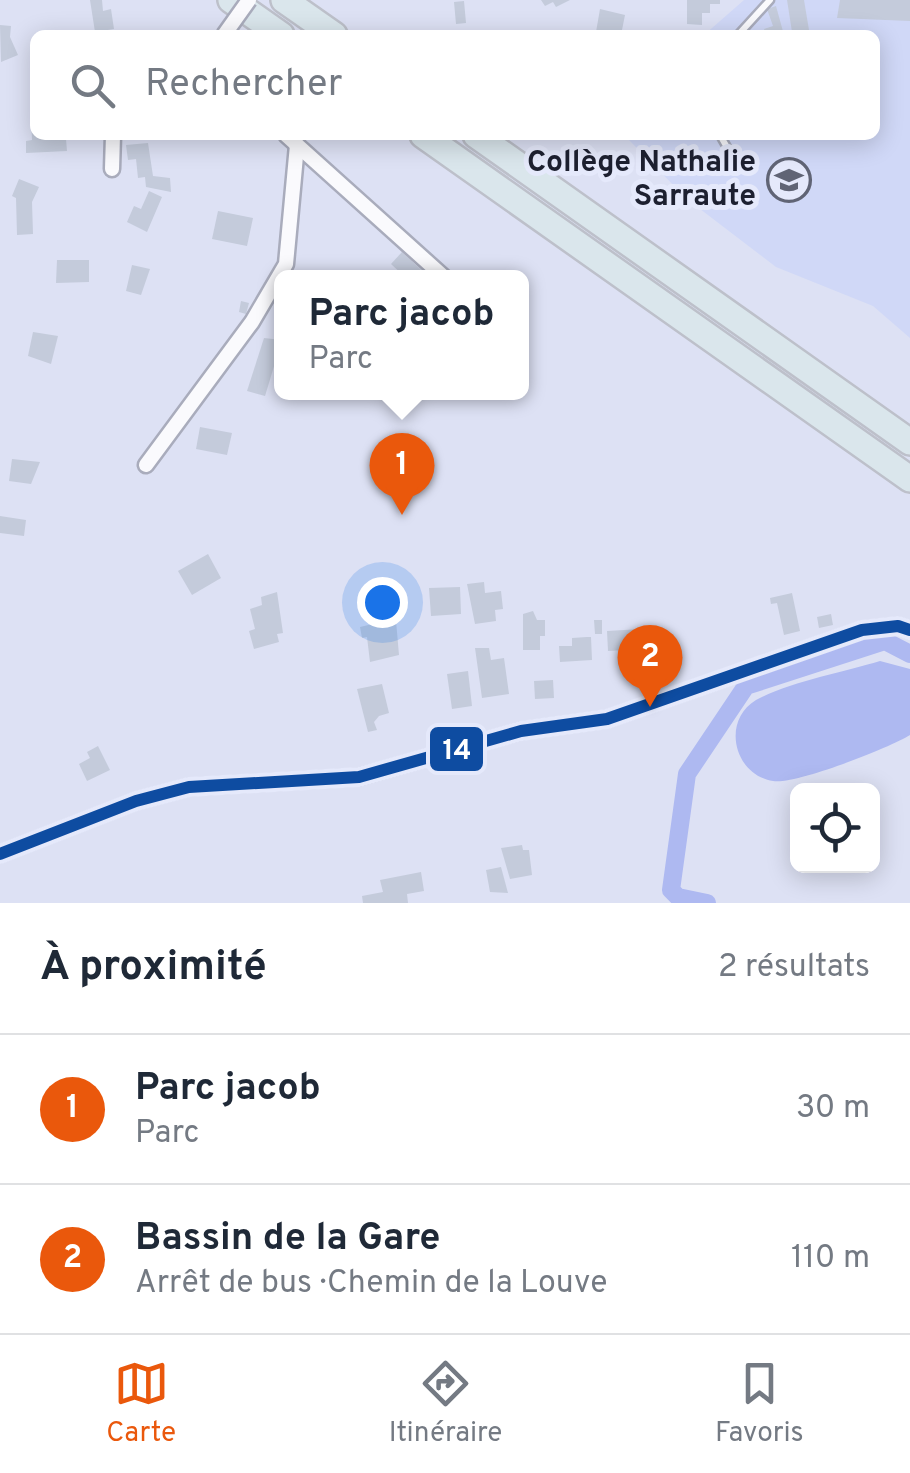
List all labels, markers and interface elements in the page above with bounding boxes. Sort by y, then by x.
search box [30,30,880,140]
icon: search [65,58,120,113]
text: Rechercher [145,61,343,110]
place label: Collège Nathalie Sarraute [527,145,756,216]
school or university icon: Collège Nathalie Sarraute [766,157,812,203]
popup [274,270,529,400]
text: Parc jacob [309,291,494,340]
text: Parc [309,340,373,380]
pin: 1 [370,432,434,515]
your location [357,577,408,628]
pin: 2 [618,624,682,707]
line badge: 14 [428,725,485,773]
text: 14 [442,734,472,770]
map controls [790,783,880,873]
button: locate [790,783,880,873]
text: À proximité [40,942,267,995]
text: 2 résultats [718,948,870,988]
text: Parc jacob [135,1065,321,1114]
text: 1 [66,1089,79,1129]
text: 30 m [796,1089,870,1129]
text: Parc [135,1114,199,1154]
text: Bassin de la Gare [135,1215,440,1264]
text: 2 [63,1239,82,1279]
text: 110 m [791,1239,870,1279]
text: Arrêt de bus · Chemin de la Louve [135,1264,608,1304]
tab: Carte [106,1356,176,1452]
tab: Itinéraire [389,1356,502,1452]
tab: Favoris [715,1356,804,1452]

